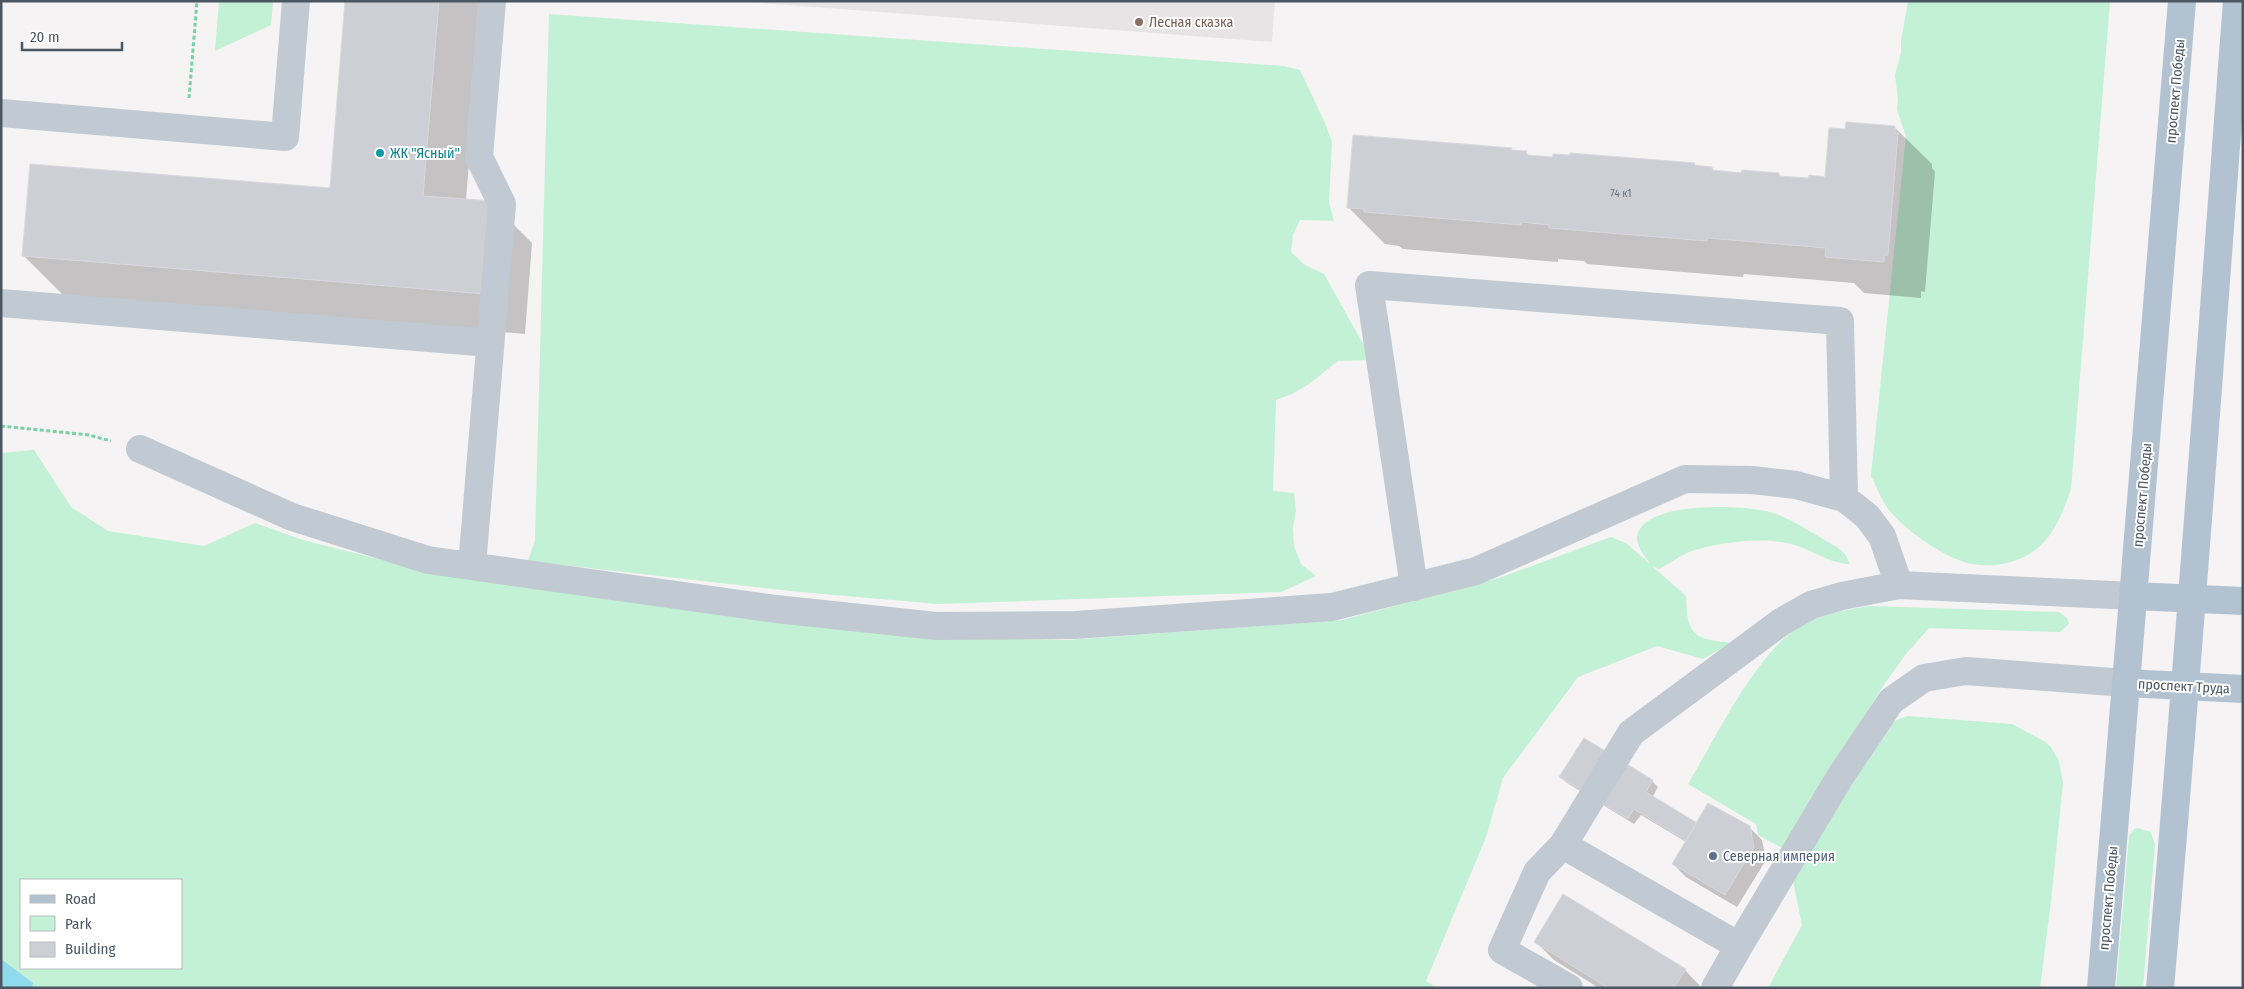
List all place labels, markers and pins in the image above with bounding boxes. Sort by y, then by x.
place label: Лесная сказка [1149,14,1233,31]
marker: Лесная сказка [1133,16,1145,28]
place label: ЖК "Ясный" [390,145,460,162]
marker: ЖК "Ясный" [374,147,386,159]
place label: Северная империя [1723,848,1835,865]
marker: Северная империя [1707,850,1719,862]

